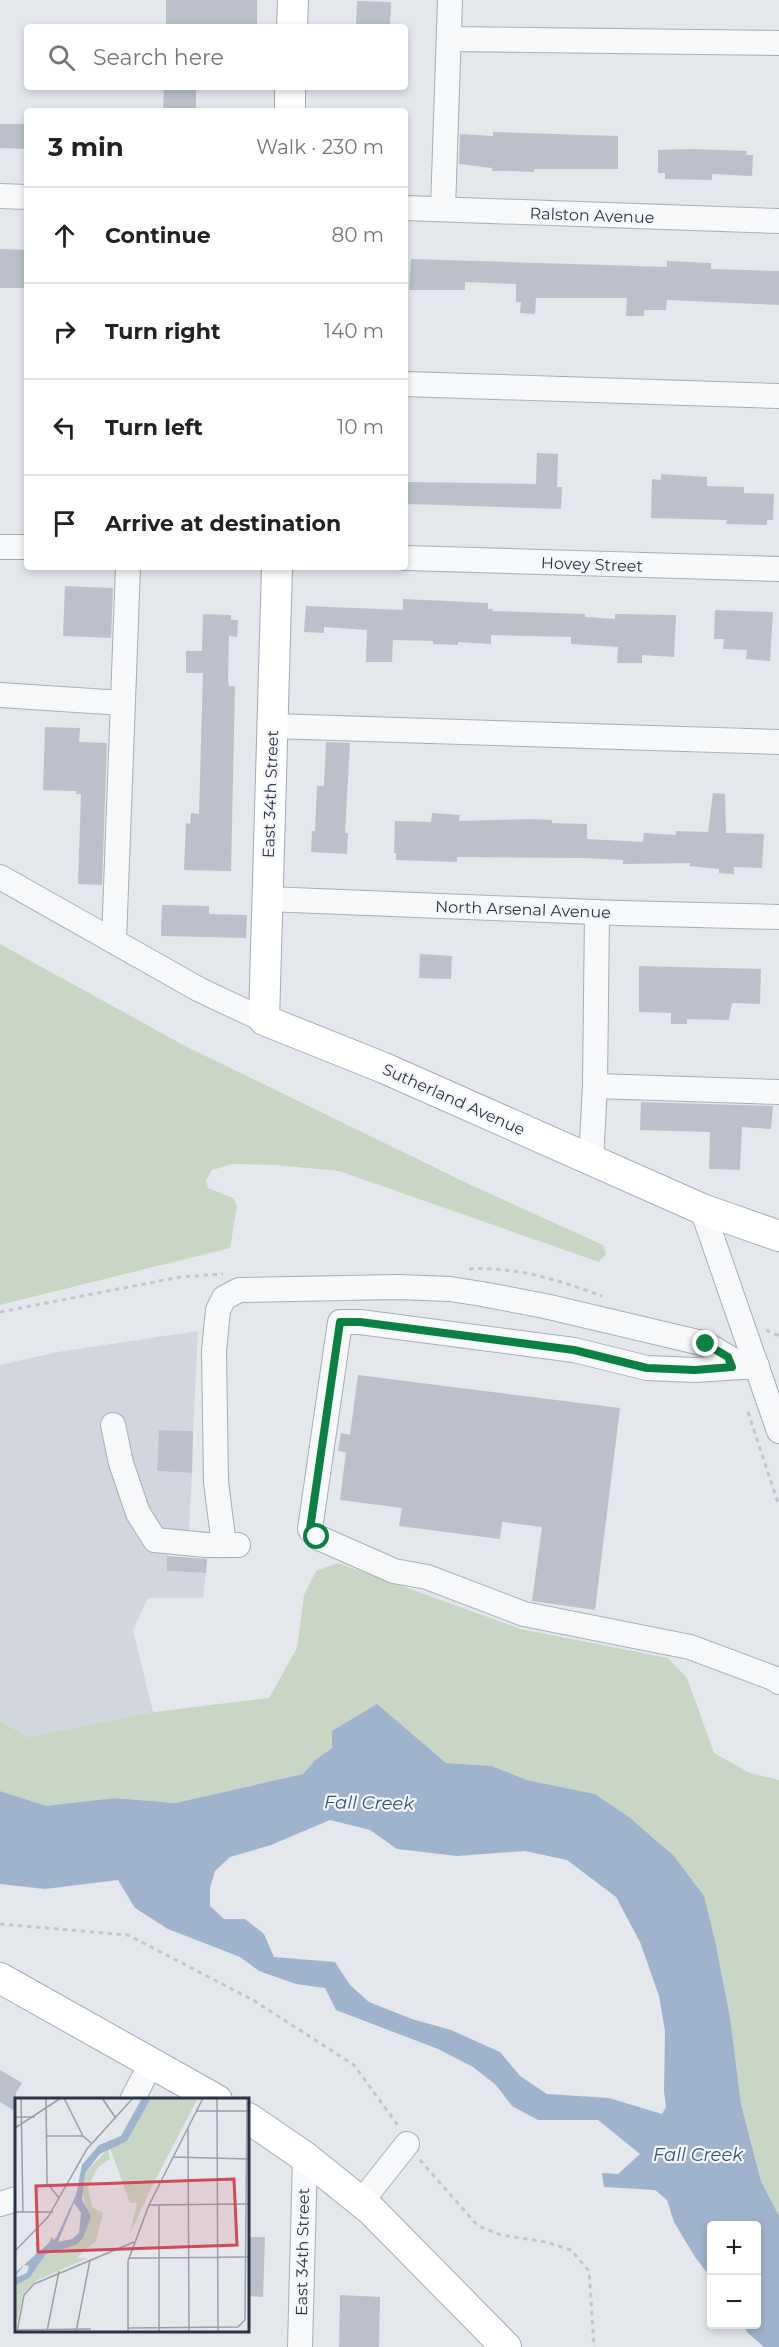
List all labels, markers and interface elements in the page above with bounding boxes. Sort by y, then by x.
search box [24,24,408,90]
icon: search [45,41,78,74]
text: Search here [93,44,224,71]
text: 3 min [48,131,124,163]
text: Walk · 230 m [256,135,384,159]
street label: Ralston Avenue [529,204,655,227]
icon: ahead [48,219,81,252]
text: Continue [105,222,211,249]
text: 80 m [332,223,384,247]
icon: right [48,315,81,348]
text: Turn right [105,318,220,345]
text: 140 m [324,319,384,343]
icon: left [48,411,81,444]
text: Turn left [105,414,203,441]
text: 10 m [337,415,384,439]
icon: arrive [48,507,81,540]
text: Arrive at destination [105,510,341,537]
street label: Hovey Street [541,553,644,576]
street label: East 34th Street [259,729,282,858]
street label: North Arsenal Avenue [435,897,611,922]
street label: Sutherland Avenue [380,1059,528,1139]
route end [692,1330,718,1356]
route start [303,1523,329,1549]
water label: Fall Creek [324,1791,416,1815]
inset map [15,2098,249,2332]
water label: Fall Creek [653,2144,744,2166]
street label: East 34th Street [292,2187,313,2316]
map controls [707,2221,761,2329]
button: + [707,2221,761,2275]
button: − [707,2275,761,2329]

